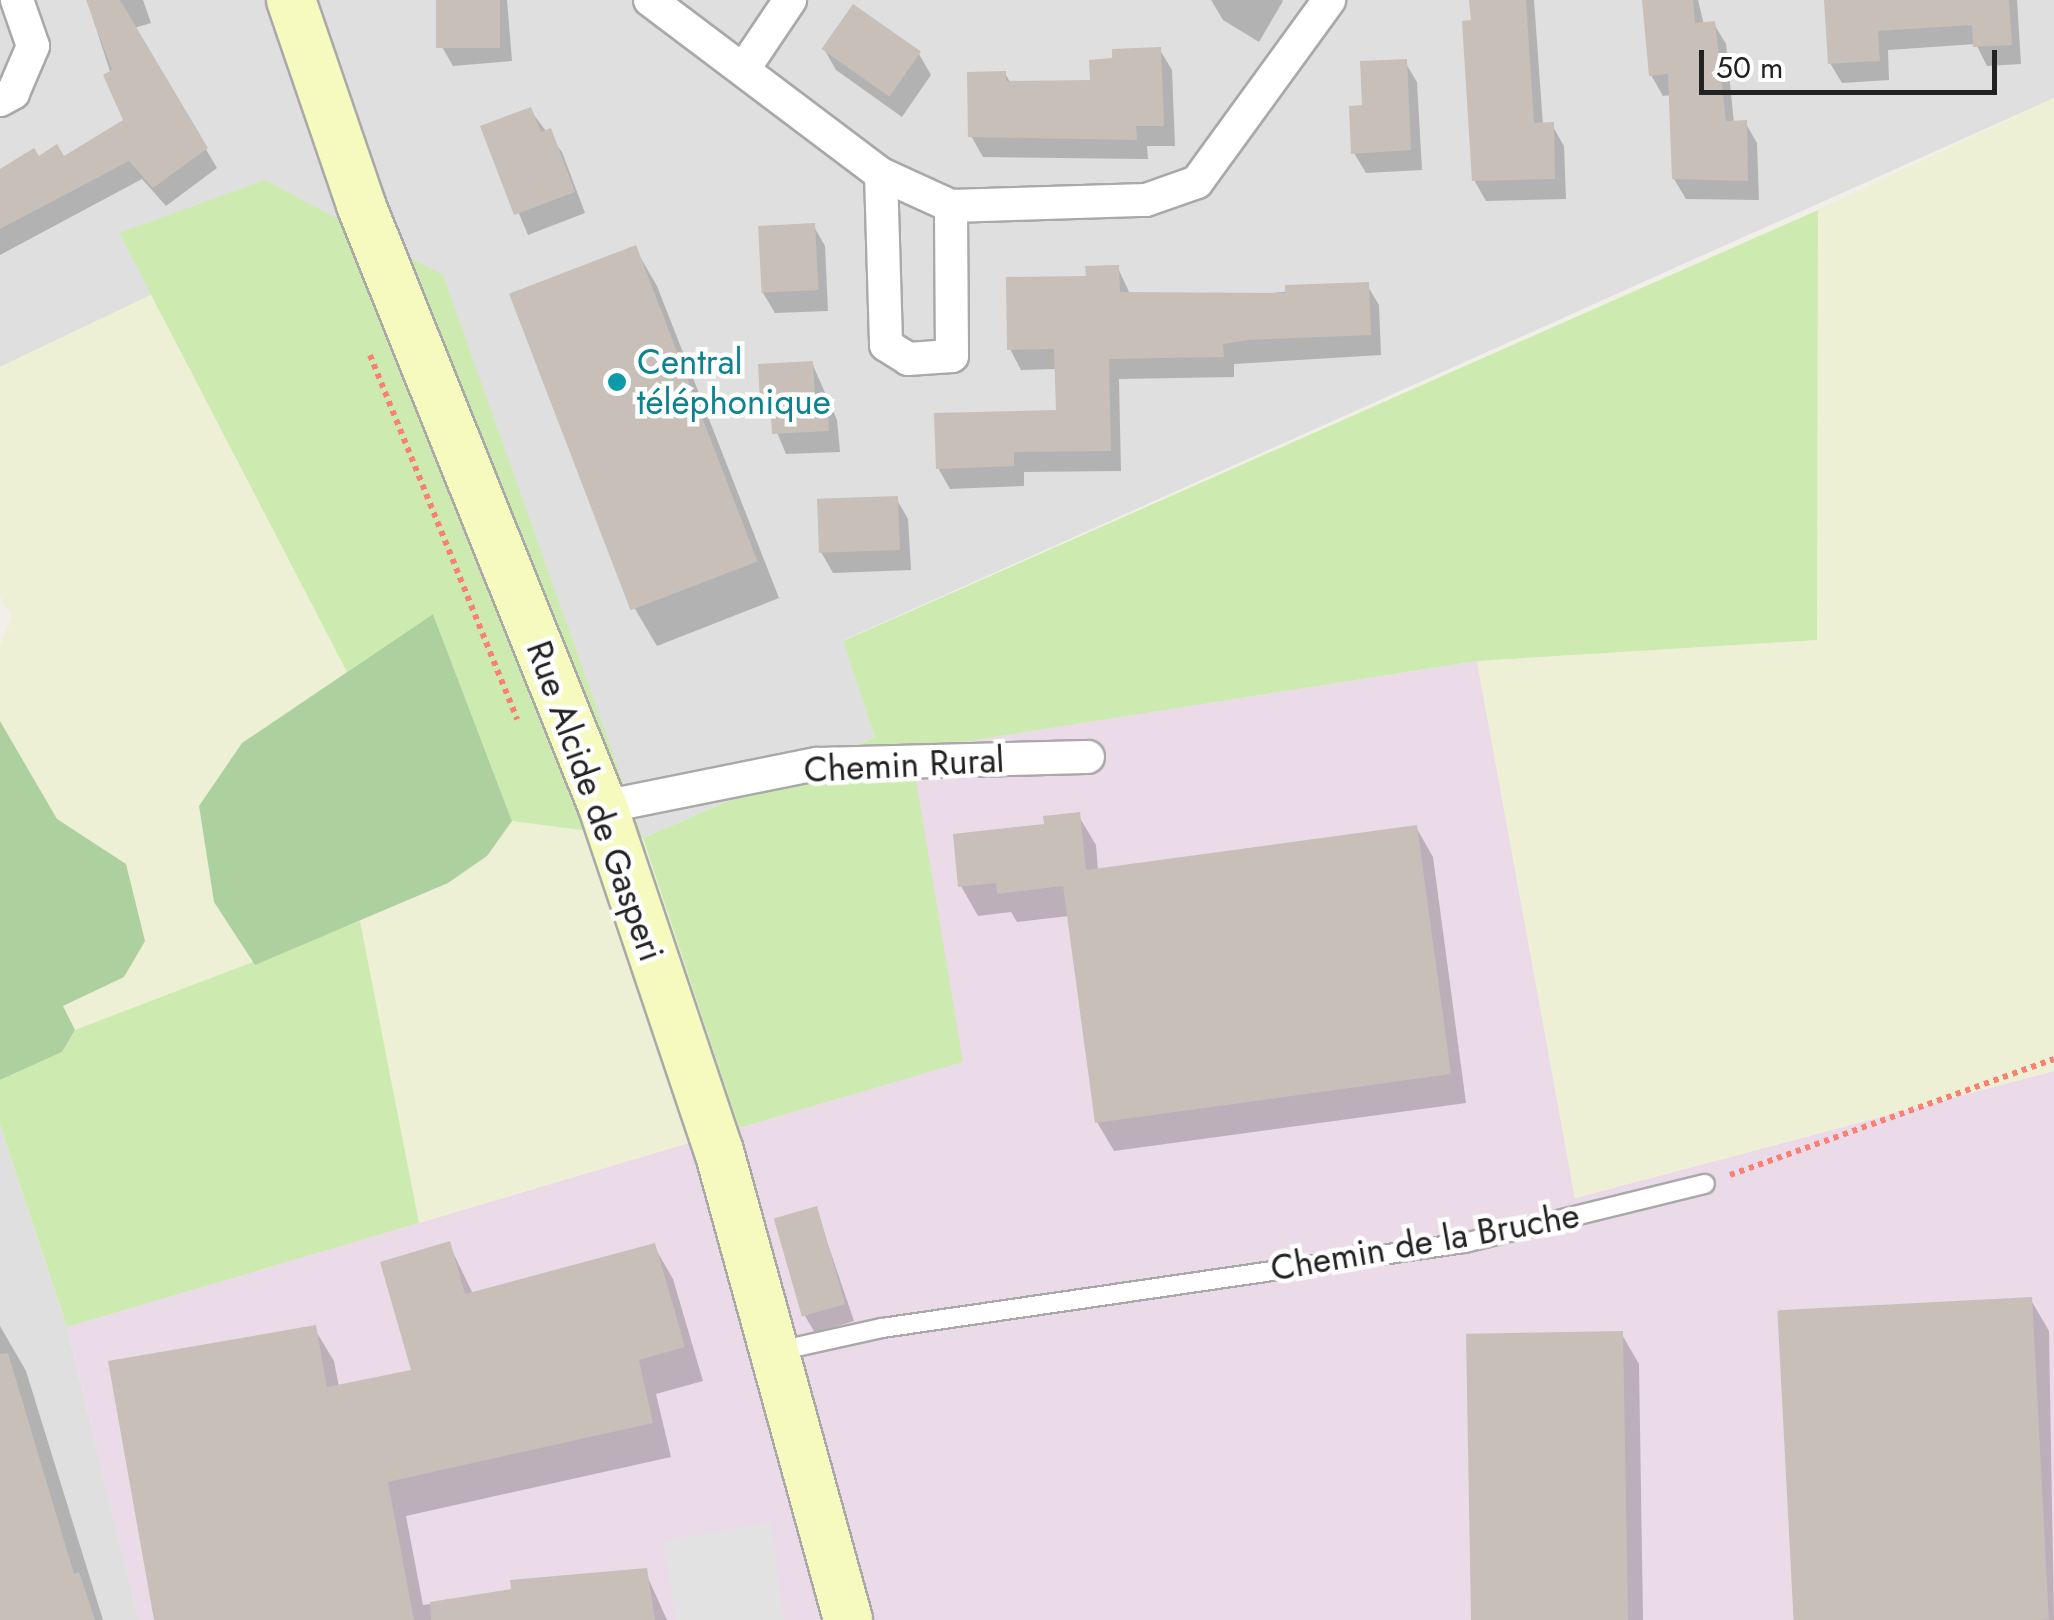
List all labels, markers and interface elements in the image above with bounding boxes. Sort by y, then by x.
scale bar [1704,30,2002,92]
text: 50 m [1716,46,1783,89]
place label: Central téléphonique [637,341,831,423]
marker: Central téléphonique [606,371,628,393]
street label: Rue Alcide de Gasperi [518,635,672,967]
street label: Chemin Rural [803,739,1005,791]
street label: Chemin de la Bruche [1267,1194,1583,1290]

